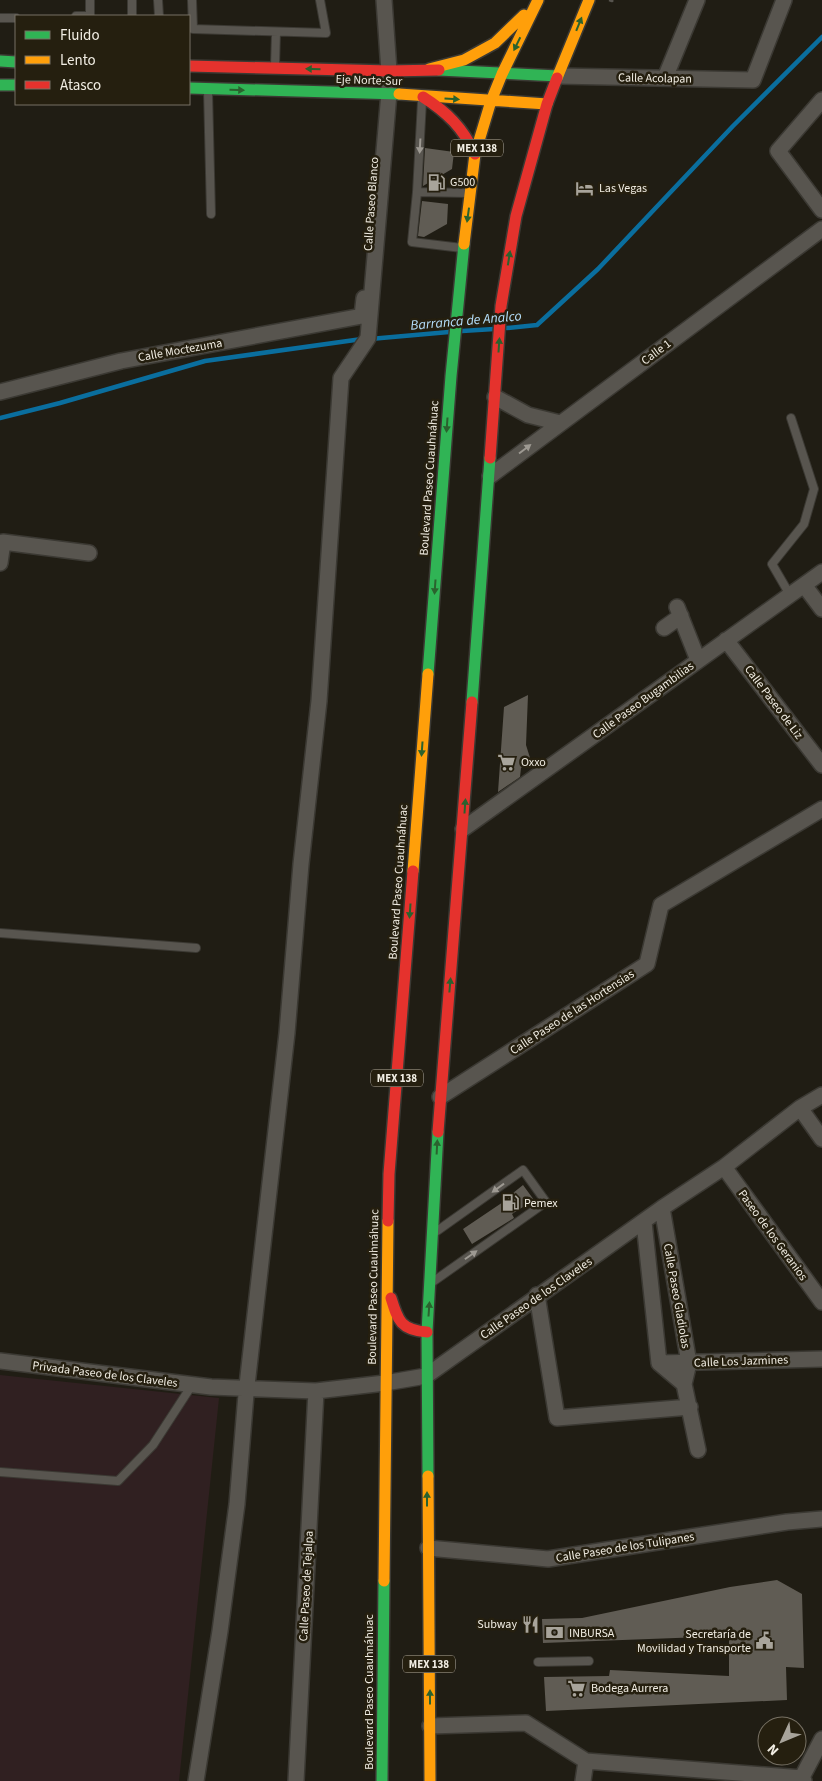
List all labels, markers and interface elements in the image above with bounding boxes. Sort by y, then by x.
legend [15,15,190,105]
one-way arrow [575,16,583,31]
text: Fluido [60,25,100,46]
one-way arrow [513,37,521,51]
text: Lento [60,50,96,71]
one-way arrow [305,65,321,73]
street label: Calle Acolapan [618,69,692,88]
street label: Eje Norte-Sur [335,71,403,90]
text: Atasco [60,75,101,96]
one-way arrow [230,86,246,94]
one-way arrow [444,95,460,103]
one-way arrow [416,138,424,154]
road number: MEX 138 [451,140,503,156]
street label: Calle Paseo Blanco [360,157,383,252]
fuel station icon: G500 [426,172,446,192]
place label: G500 [450,174,475,191]
hotel icon: Las Vegas [575,178,595,198]
place label: Las Vegas [599,180,647,197]
one-way arrow [463,208,471,224]
one-way arrow [506,250,514,266]
water label: Barranca de Analco [410,306,523,336]
street label: Calle Moctezuma [137,335,224,366]
one-way arrow [495,336,503,352]
street label: Calle 1 [638,336,675,369]
street label: Boulevard Paseo Cuauhnáhuac [416,399,443,556]
one-way arrow [443,417,451,433]
one-way arrow [518,444,531,455]
one-way arrow [430,579,438,595]
street label: Calle Paseo Bugambilias [589,658,698,743]
street label: Calle Paseo de Liz [740,662,807,743]
one-way arrow [418,741,426,757]
supermarket icon: Oxxo [497,752,517,772]
place label: Oxxo [521,754,546,771]
one-way arrow [461,798,469,814]
street label: Boulevard Paseo Cuauhnáhuac [385,803,412,960]
one-way arrow [405,903,413,919]
street label: Calle Paseo de las Hortensias [507,966,638,1059]
one-way arrow [446,977,454,993]
road number: MEX 138 [371,1070,423,1086]
one-way arrow [434,1139,442,1155]
one-way arrow [492,1182,505,1193]
street label: Paseo de los Geranios [734,1186,811,1284]
fuel station icon: Pemex [500,1193,520,1213]
place label: Pemex [524,1195,558,1212]
street label: Boulevard Paseo Cuauhnáhuac [364,1209,383,1365]
street label: Calle Paseo Gladiolas [659,1242,694,1350]
one-way arrow [464,1250,477,1260]
street label: Calle Paseo de los Claveles [477,1253,596,1344]
one-way arrow [425,1301,433,1317]
street label: Calle Los Jazmines [694,1351,788,1372]
street label: Privada Paseo de los Claveles [31,1357,179,1392]
one-way arrow [423,1491,431,1507]
street label: Calle Paseo de los Tulipanes [555,1528,696,1567]
street label: Calle Paseo de Tejalpa [295,1530,318,1642]
street label: Boulevard Paseo Cuauhnáhuac [361,1614,378,1770]
restaurant icon: Subway [521,1614,541,1634]
place label: Subway [477,1616,517,1633]
bank icon: INBURSA [545,1623,565,1643]
place label: INBURSA [569,1625,615,1642]
place label: Secretaría de Movilidad y Transporte [637,1626,751,1657]
public building icon: Secretaría de Movilidad y Transporte [755,1631,775,1651]
road number: MEX 138 [403,1656,455,1672]
supermarket icon: Bodega Aurrera [567,1678,587,1698]
place label: Bodega Aurrera [591,1680,668,1697]
one-way arrow [426,1689,434,1705]
north arrow [757,1716,807,1766]
text: N [763,1739,784,1760]

